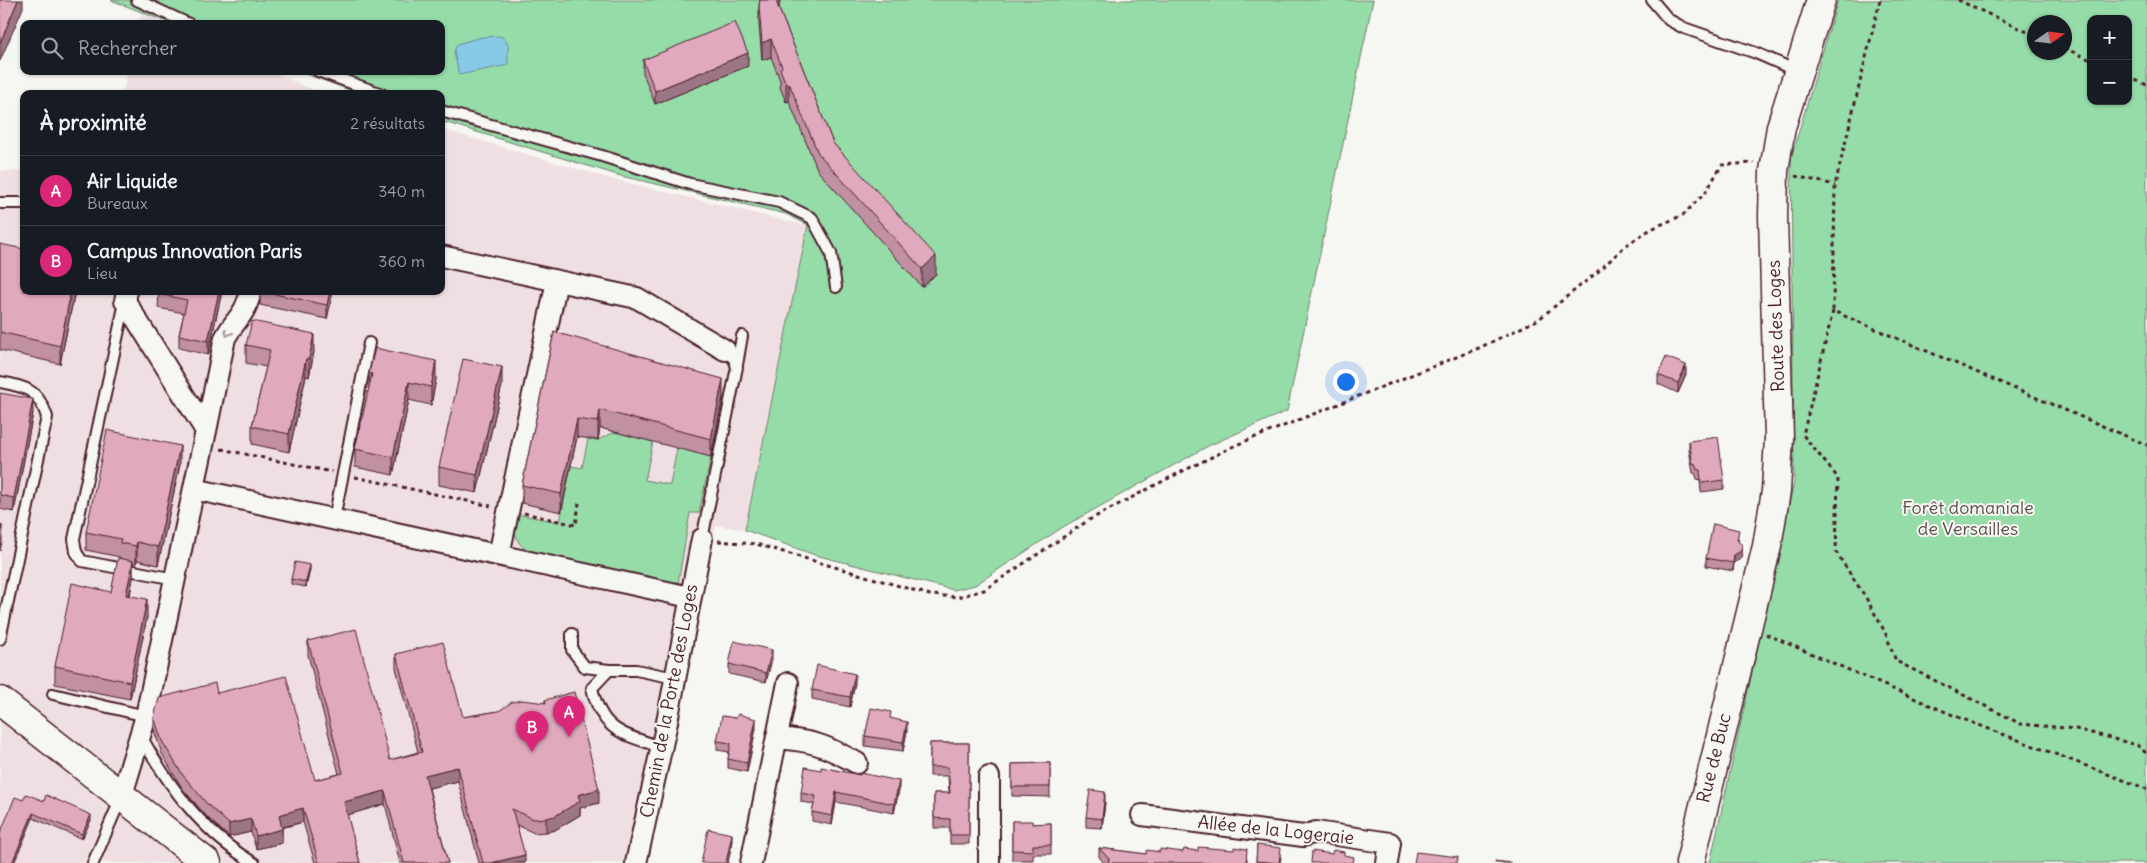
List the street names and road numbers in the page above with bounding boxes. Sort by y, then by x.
street label: Route des Loges [1762,260,1789,392]
street label: Chemin de la Porte des Loges [635,582,702,820]
street label: Rue de Buc [1691,711,1736,805]
street label: Allée de la Logeraie [1197,810,1355,849]

